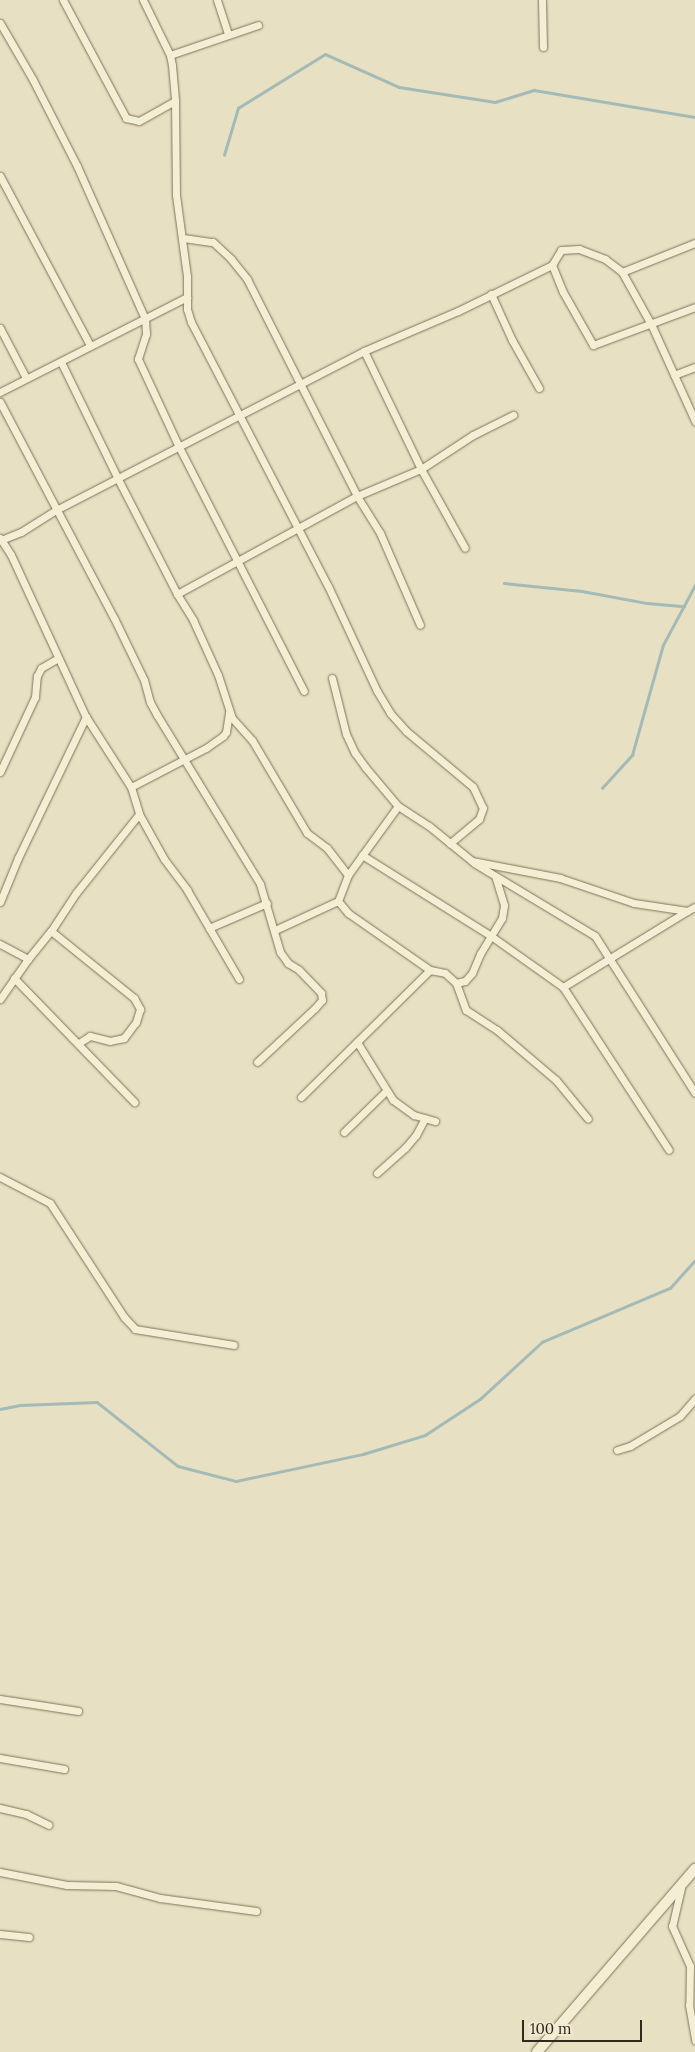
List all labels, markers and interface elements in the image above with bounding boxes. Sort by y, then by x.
scale bar [525,2010,645,2042]
text: 100 m [530,2019,571,2038]

